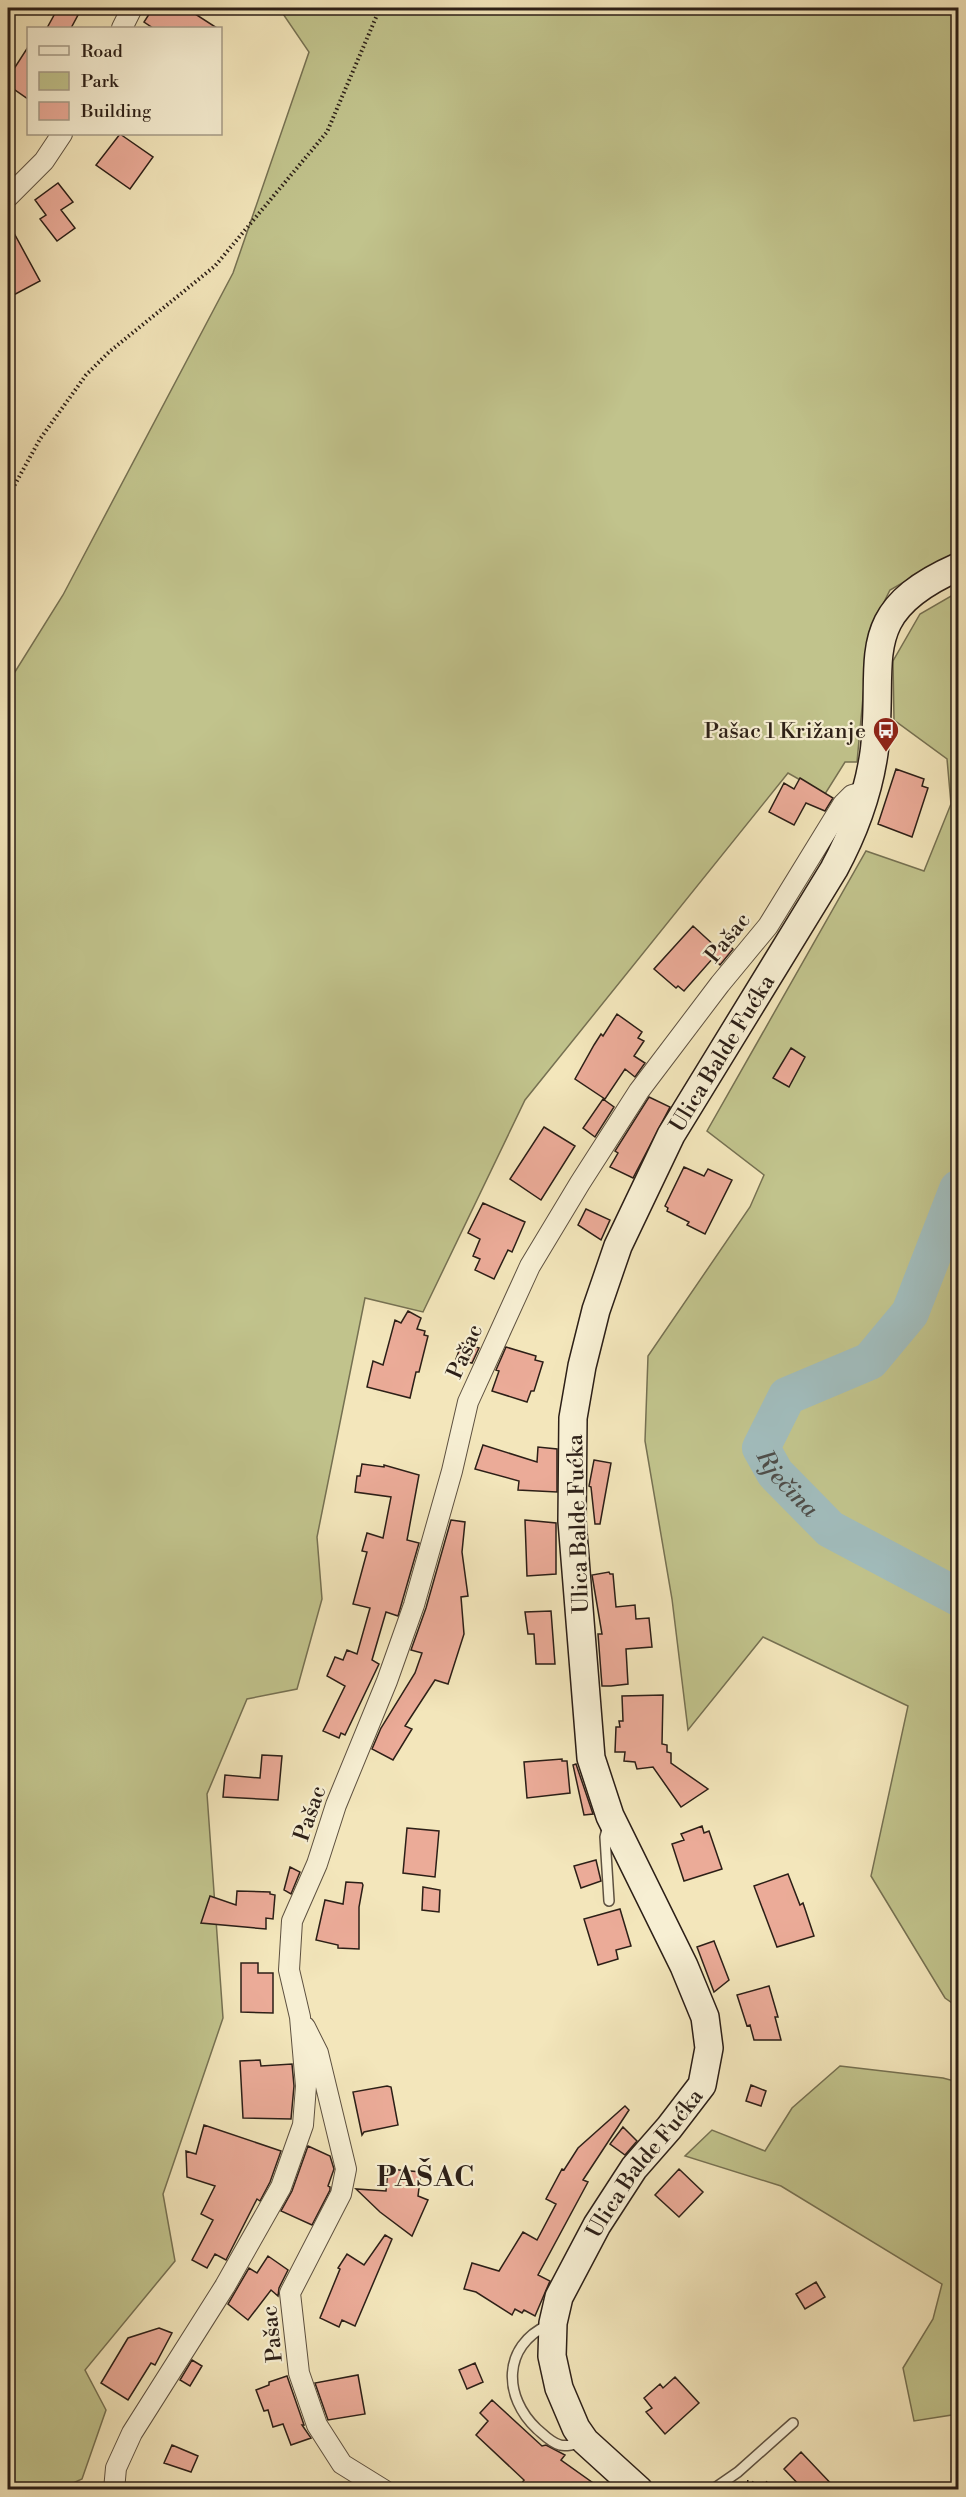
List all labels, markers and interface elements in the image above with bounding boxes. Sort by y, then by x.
legend [27,27,222,135]
text: Road [81,40,124,63]
text: Park [81,70,120,93]
text: Building [80,100,152,123]
bus stop icon: Pašac 1 Križanje [871,715,901,753]
place label: Pašac 1 Križanje [704,718,866,745]
street label: Pašac [700,907,757,969]
street label: Ulica Balde Fućka [664,969,781,1137]
street label: Pašac [441,1320,489,1383]
street label: Ulica Balde Fućka [562,1433,595,1614]
water label: Rječina [749,1444,825,1525]
street label: Pašac [288,1782,332,1845]
street label: Ulica Balde Fućka [581,2083,710,2242]
district label: PAŠAC [376,2158,476,2195]
street label: Pašac [256,2304,289,2364]

